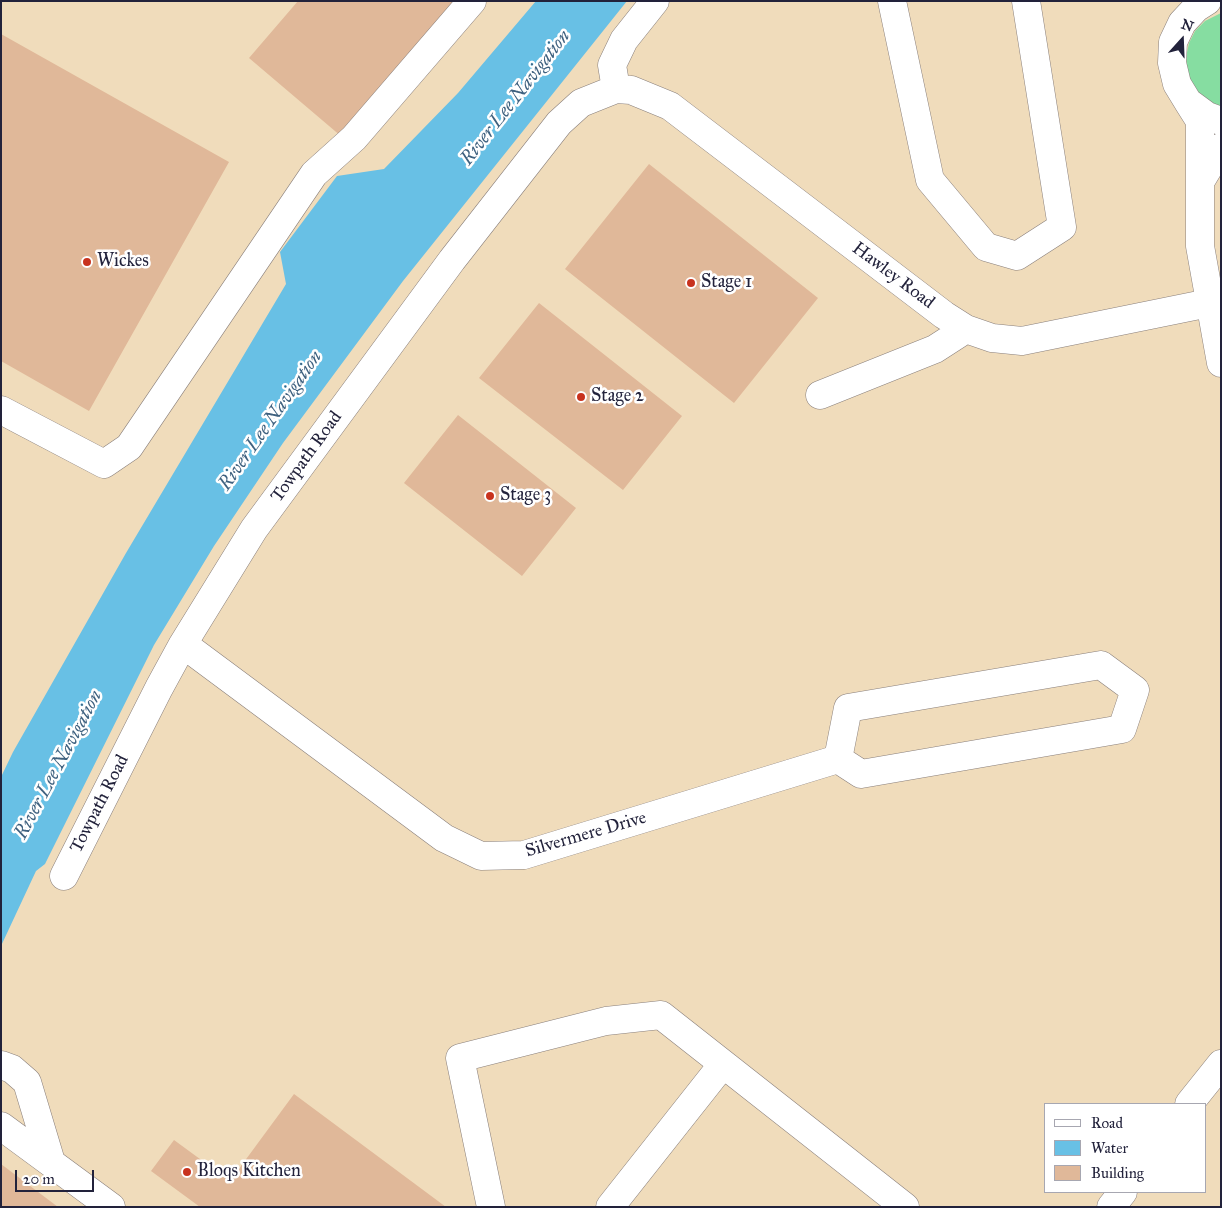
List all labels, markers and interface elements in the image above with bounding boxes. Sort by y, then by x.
north arrow [1157,15,1207,65]
text: N [1179,15,1196,35]
water label: River Lee Navigation [456,26,576,170]
street label: Hawley Road [848,238,938,314]
place label: Wickes [97,251,149,273]
marker: Wickes [81,256,93,268]
place label: Stage 1 [701,272,752,294]
marker: Stage 1 [685,277,697,289]
water label: River Lee Navigation [214,347,328,495]
place label: Stage 2 [591,386,644,408]
marker: Stage 2 [575,391,587,403]
street label: Towpath Road [267,407,347,507]
place label: Stage 3 [500,485,551,507]
marker: Stage 3 [484,490,496,502]
water label: River Lee Navigation [10,687,108,843]
street label: Towpath Road [66,751,134,857]
street label: Silvermere Drive [523,807,649,863]
legend [1044,1103,1207,1193]
text: Road [1091,1114,1123,1132]
text: Water [1091,1139,1128,1157]
scale bar [18,1160,96,1192]
place label: Bloqs Kitchen [197,1161,301,1183]
text: Building [1091,1164,1144,1182]
marker: Bloqs Kitchen [181,1166,193,1178]
text: 20 m [23,1170,55,1188]

